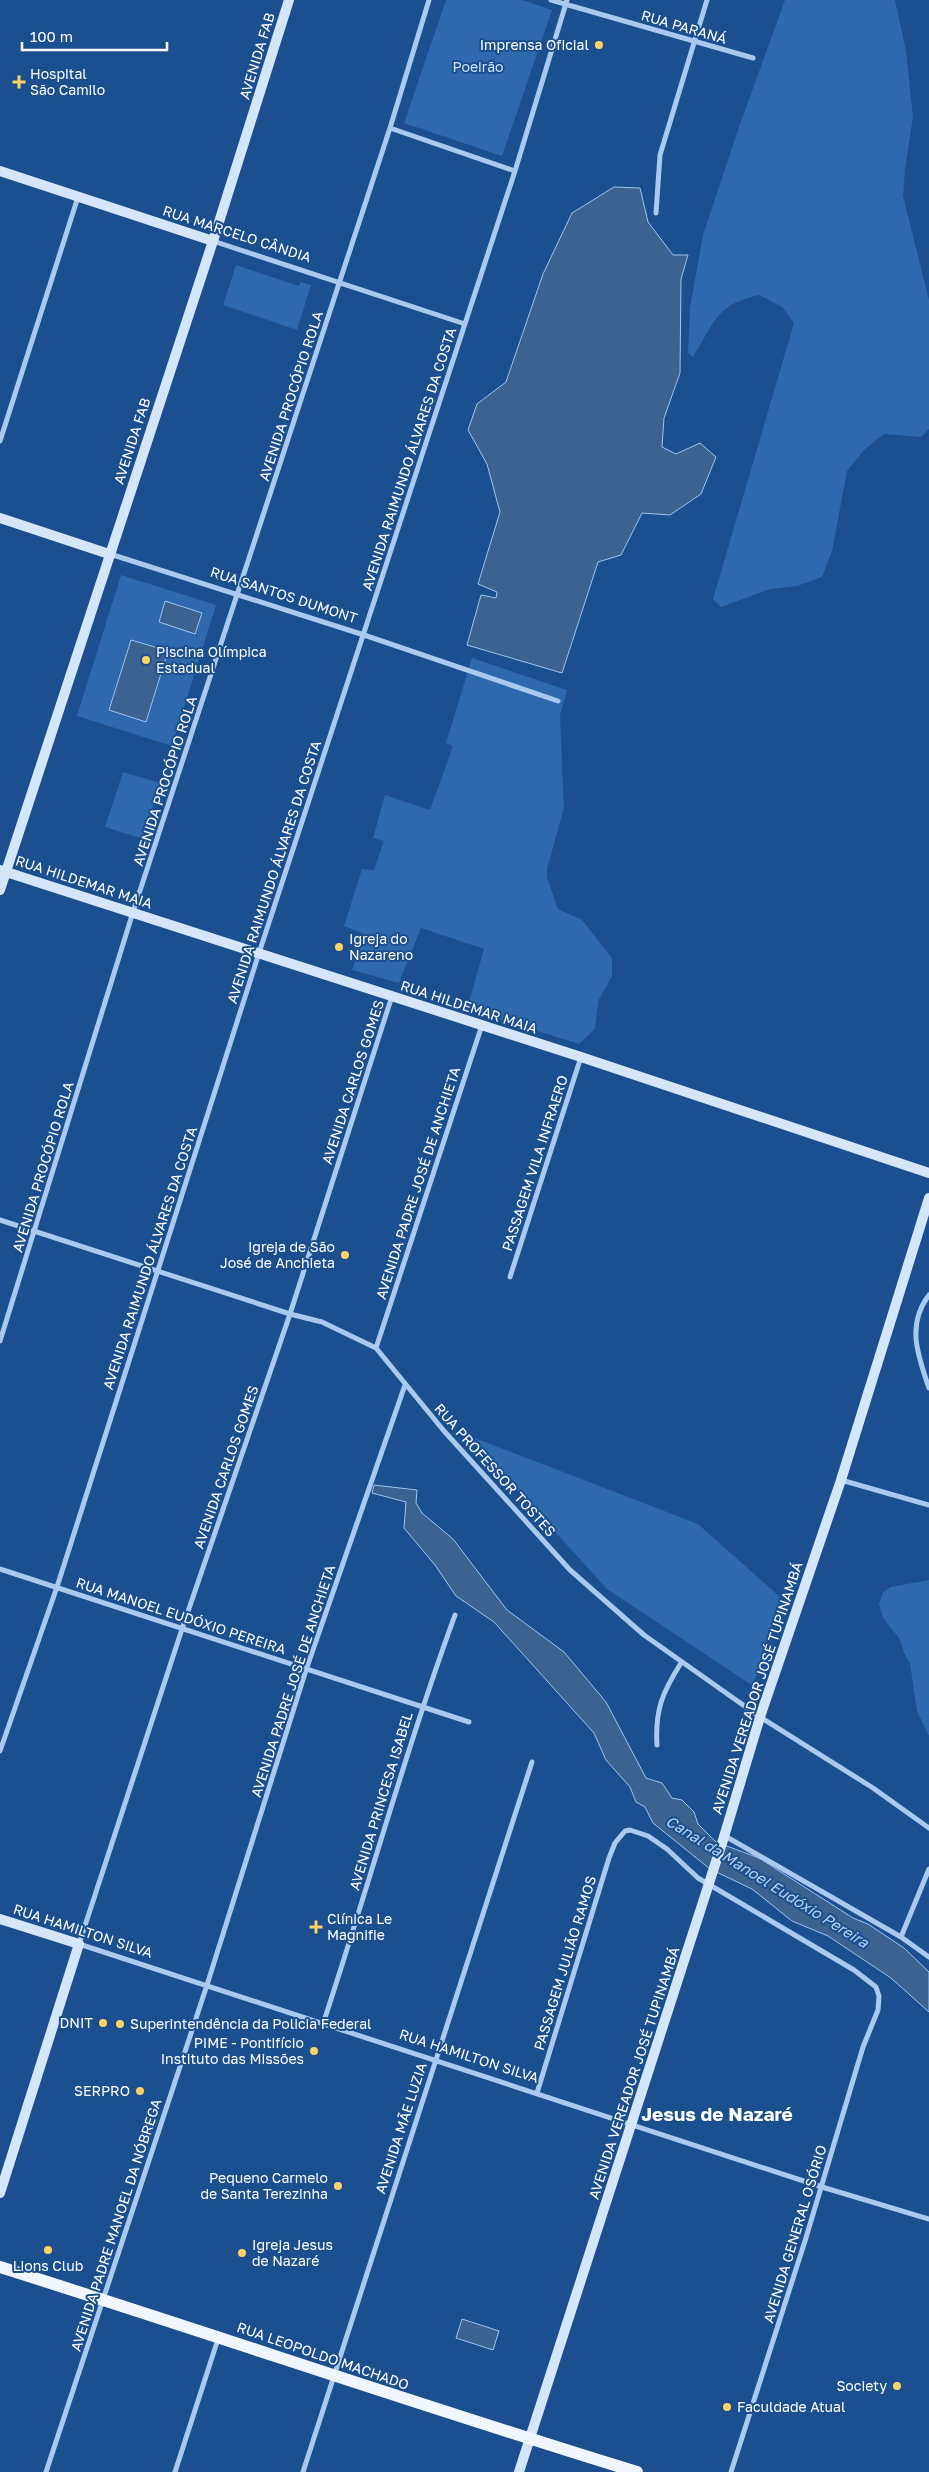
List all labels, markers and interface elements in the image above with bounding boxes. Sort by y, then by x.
street label: RUA PARANÁ [639,6,730,47]
street label: AVENIDA FAB [235,10,278,101]
scale bar [22,20,168,52]
text: 100 m [30,27,73,45]
place label: Imprensa Oficial [480,36,589,53]
marker: Imprensa Oficial [593,39,605,51]
park label: Poeirão [453,58,503,75]
place label: Hospital São Camilo [30,65,105,98]
marker: Hospital São Camilo [12,75,26,89]
street label: RUA MARCELO CÂNDIA [161,201,314,266]
street label: AVENIDA PROCÓPIO ROLA [255,308,326,483]
street label: AVENIDA RAIMUNDO ÁLVARES DA COSTA [358,325,459,592]
street label: AVENIDA FAB [110,396,153,486]
street label: RUA SANTOS DUMONT [208,563,360,626]
place label: Piscina Olímpica Estadual [156,643,267,676]
marker: Piscina Olímpica Estadual [140,654,152,666]
street label: AVENIDA PROCÓPIO ROLA [129,693,200,868]
street label: AVENIDA RAIMUNDO ÁLVARES DA COSTA [223,738,324,1005]
street label: RUA HILDEMAR MAIA [13,851,155,912]
place label: Igreja do Nazareno [349,930,413,963]
marker: Igreja do Nazareno [333,941,345,953]
street label: RUA HILDEMAR MAIA [398,976,540,1037]
street label: AVENIDA CARLOS GOMES [318,998,387,1166]
street label: AVENIDA PADRE JOSÉ DE ANCHIETA [372,1064,463,1301]
street label: PASSAGEM VILA INFRAERO [498,1073,571,1253]
street label: AVENIDA PROCÓPIO ROLA [8,1079,77,1254]
street label: AVENIDA RAIMUNDO ÁLVARES DA COSTA [99,1124,200,1391]
place label: Igreja de São José de Anchieta [220,1238,335,1271]
marker: Igreja de São José de Anchieta [339,1249,351,1261]
street label: AVENIDA CARLOS GOMES [190,1383,262,1551]
street label: RUA PROFESSOR TOSTES [431,1400,560,1540]
street label: AVENIDA VEREADOR JOSÉ TUPINAMBÁ [708,1559,806,1816]
street label: AVENIDA PADRE JOSÉ DE ANCHIETA [247,1562,338,1799]
street label: RUA MANOEL EUDÓXIO PEREIRA [74,1573,289,1658]
street label: AVENIDA PRINCESA ISABEL [345,1710,416,1892]
water label: Canal da Manoel Eudóxio Pereira [663,1811,873,1951]
street label: PASSAGEM JULIÃO RAMOS [530,1873,599,2052]
street label: RUA HAMILTON SILVA [11,1900,156,1961]
place label: Clínica Le Magnifie [327,1910,392,1943]
marker: Clínica Le Magnifie [309,1920,323,1934]
street label: AVENIDA VEREADOR JOSÉ TUPINAMBÁ [585,1944,683,2201]
place label: DNIT [59,2014,93,2031]
place label: Superintendência da Policia Federal [130,2015,372,2032]
marker: DNIT [97,2017,109,2029]
marker: Superintendência da Policia Federal [114,2018,126,2030]
street label: RUA HAMILTON SILVA [397,2025,542,2086]
place label: PIME - Pontifício Instituto das Missões [161,2034,304,2067]
marker: PIME - Pontifício Instituto das Missões [308,2045,320,2057]
street label: AVENIDA MÃE LUZIA [371,2060,430,2196]
place label: SERPRO [74,2082,130,2099]
marker: SERPRO [134,2085,146,2097]
street label: AVENIDA PADRE MANOEL DA NÓBREGA [67,2096,165,2353]
district label: Jesus de Nazaré [641,2102,793,2125]
street label: AVENIDA GENERAL OSÓRIO [759,2143,830,2325]
place label: Pequeno Carmelo de Santa Terezinha [200,2169,328,2202]
marker: Pequeno Carmelo de Santa Terezinha [332,2180,344,2192]
place label: Igreja Jesus de Nazaré [252,2236,333,2269]
marker: Lions Club [42,2244,54,2256]
marker: Igreja Jesus de Nazaré [236,2247,248,2259]
place label: Lions Club [13,2257,83,2274]
street label: RUA LEOPOLDO MACHADO [235,2318,411,2393]
place label: Society [836,2377,887,2394]
marker: Society [891,2380,903,2392]
place label: Faculdade Atual [737,2398,845,2415]
marker: Faculdade Atual [721,2401,733,2413]

